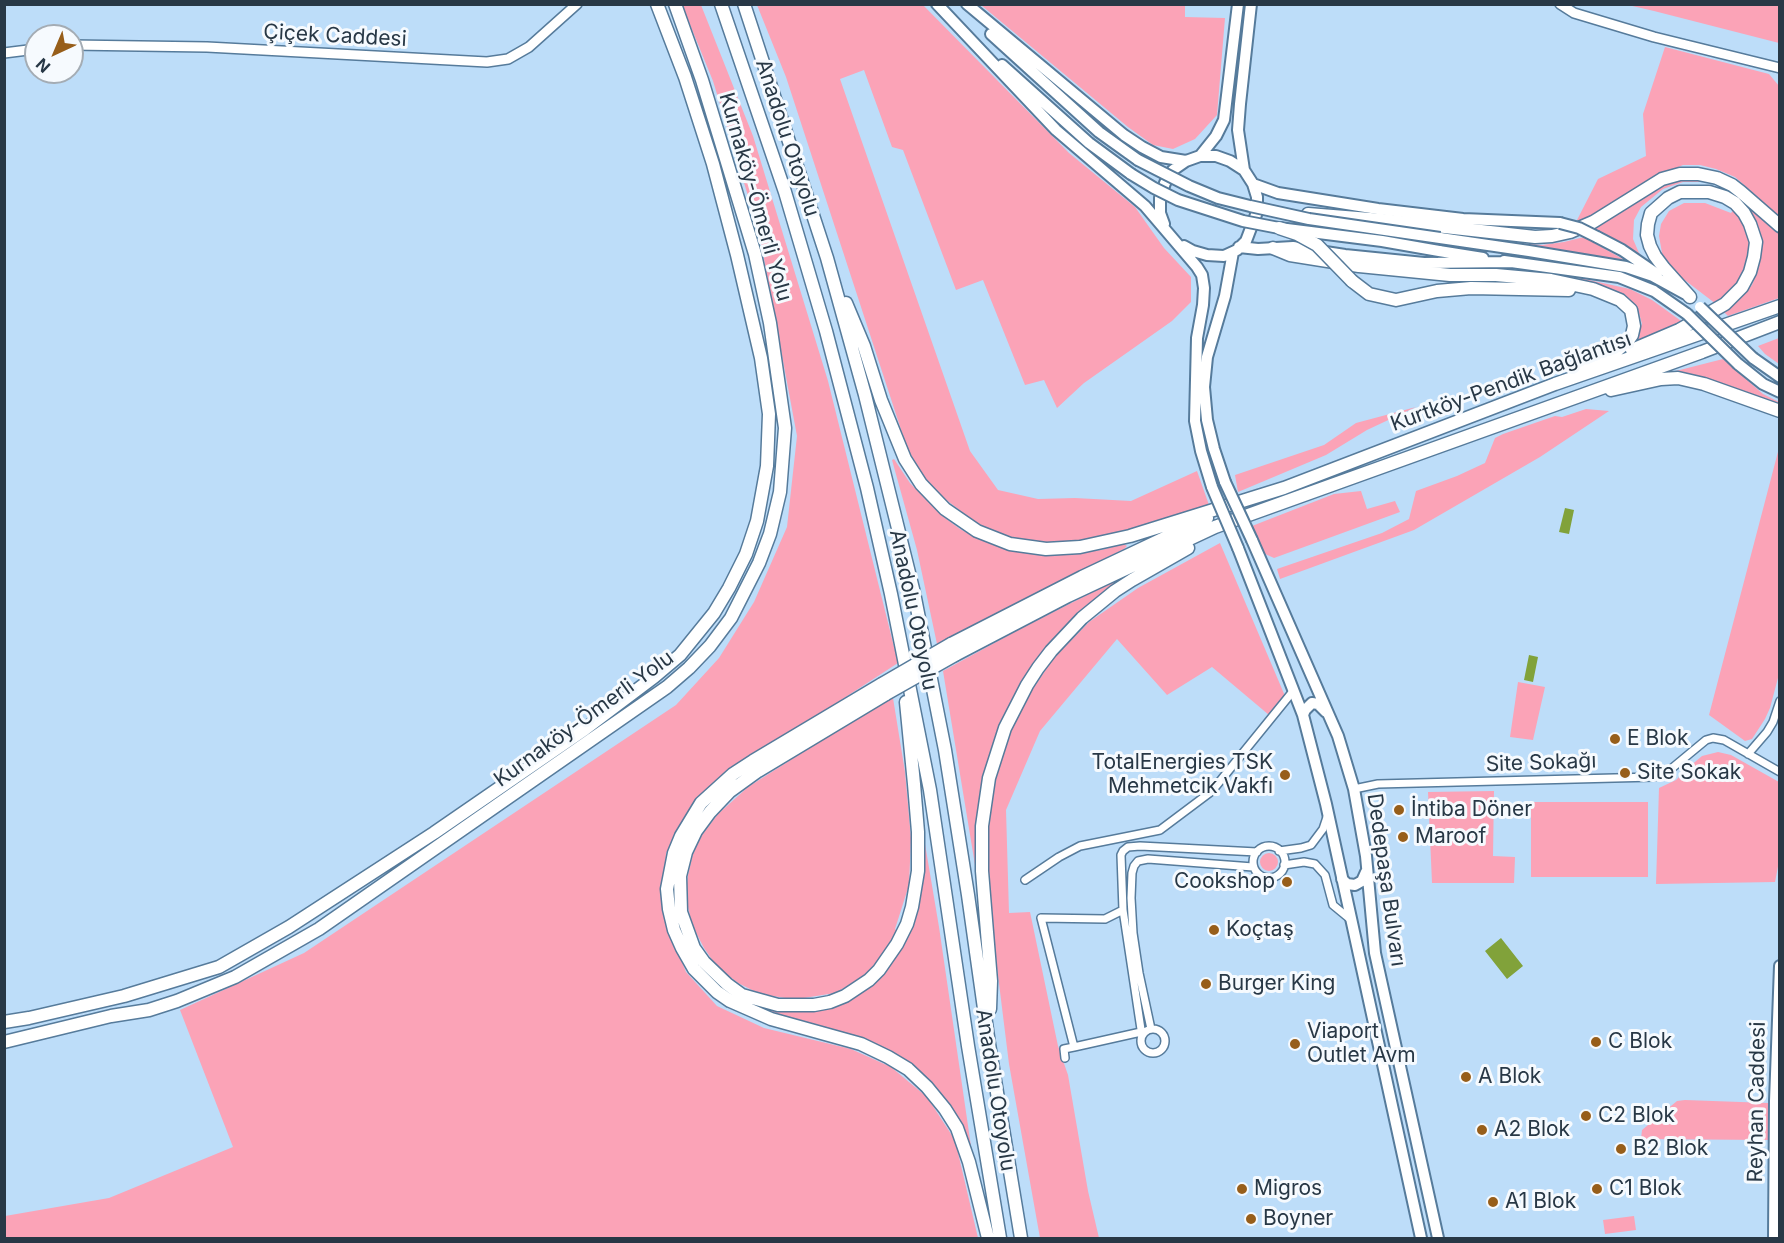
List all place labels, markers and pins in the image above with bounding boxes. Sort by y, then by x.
place label: E Blok [1627,726,1688,752]
marker: E Blok [1608,732,1622,746]
place label: TotalEnergies TSK Mehmetcik Vakfı [1091,750,1273,800]
place label: Site Sokak [1637,760,1741,786]
marker: Site Sokak [1618,766,1632,780]
marker: TotalEnergies TSK Mehmetcik Vakfı [1278,768,1292,782]
place label: İntiba Döner [1411,797,1532,823]
marker: İntiba Döner [1392,803,1406,817]
place label: Maroof [1415,824,1486,850]
marker: Maroof [1396,830,1410,844]
place label: Cookshop [1174,869,1275,895]
marker: Cookshop [1280,875,1294,889]
place label: Koçtaş [1226,917,1294,943]
marker: Koçtaş [1207,923,1221,937]
place label: Burger King [1218,971,1335,997]
marker: Burger King [1199,977,1213,991]
place label: Viaport Outlet Avm [1307,1019,1416,1069]
place label: C Blok [1608,1029,1672,1055]
marker: C Blok [1589,1035,1603,1049]
marker: Viaport Outlet Avm [1288,1037,1302,1051]
place label: A Blok [1478,1064,1541,1090]
marker: A Blok [1459,1070,1473,1084]
place label: C2 Blok [1598,1103,1675,1129]
marker: C2 Blok [1579,1109,1593,1123]
place label: A2 Blok [1494,1117,1570,1143]
marker: A2 Blok [1475,1123,1489,1137]
place label: B2 Blok [1633,1136,1708,1162]
marker: B2 Blok [1614,1142,1628,1156]
place label: Migros [1254,1176,1322,1202]
place label: C1 Blok [1609,1176,1682,1202]
marker: Migros [1235,1182,1249,1196]
marker: C1 Blok [1590,1182,1604,1196]
place label: A1 Blok [1505,1189,1576,1215]
marker: A1 Blok [1486,1195,1500,1209]
place label: Boyner [1263,1206,1333,1232]
marker: Boyner [1244,1212,1258,1226]

